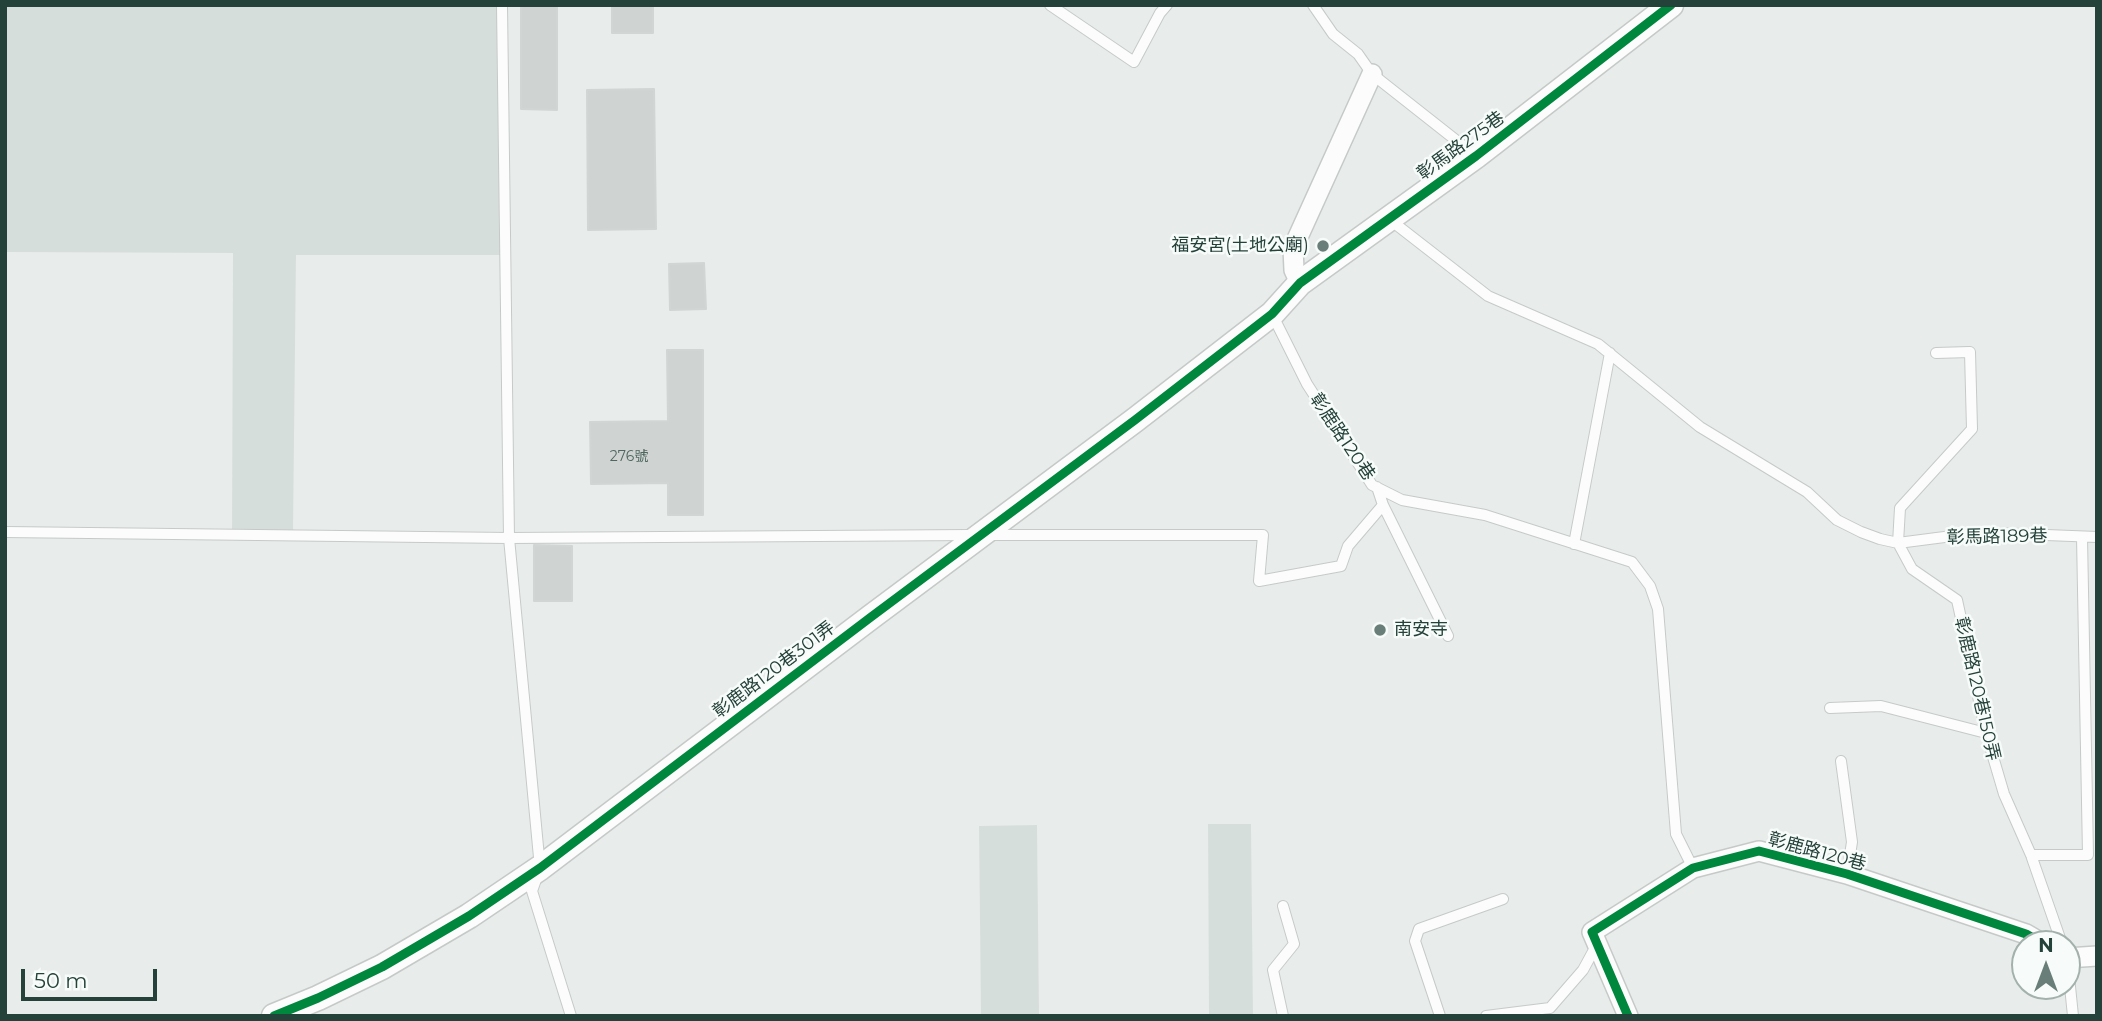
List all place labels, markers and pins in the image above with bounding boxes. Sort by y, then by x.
place label: 福安宮(土地公廟) [1171,235,1309,257]
marker: 福安宮(土地公廟) [1315,238,1331,254]
place label: 南安寺 [1394,619,1448,641]
marker: 南安寺 [1372,622,1388,638]

